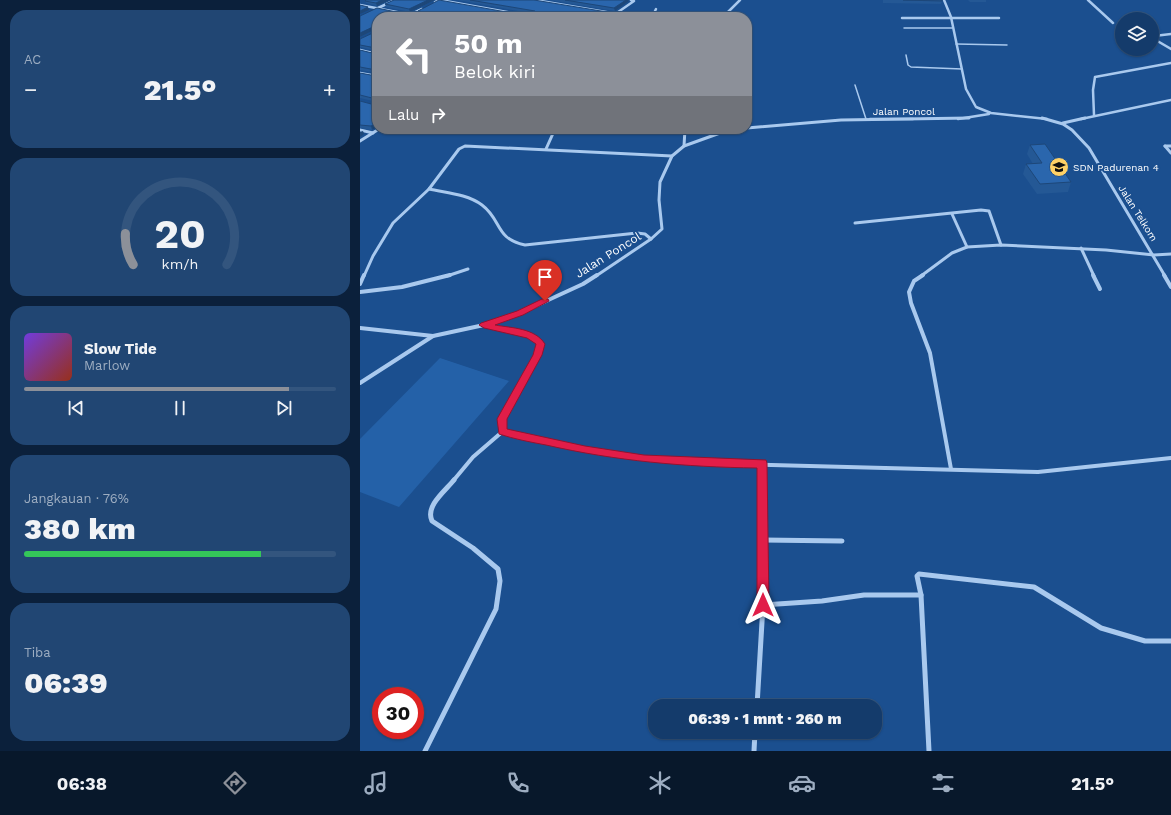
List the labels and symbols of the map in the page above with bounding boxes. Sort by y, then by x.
street label: Jalan Poncol [873,106,935,117]
school or university icon: SDN Padurenan 4 [1048,156,1070,178]
place label: SDN Padurenan 4 [1073,162,1159,173]
street label: Jalan Telkom [1116,183,1160,243]
street label: Jalan Poncol [573,229,644,281]
pin [528,260,562,301]
position arrow [742,584,784,626]
speed limit sign: 30 [372,687,424,739]

